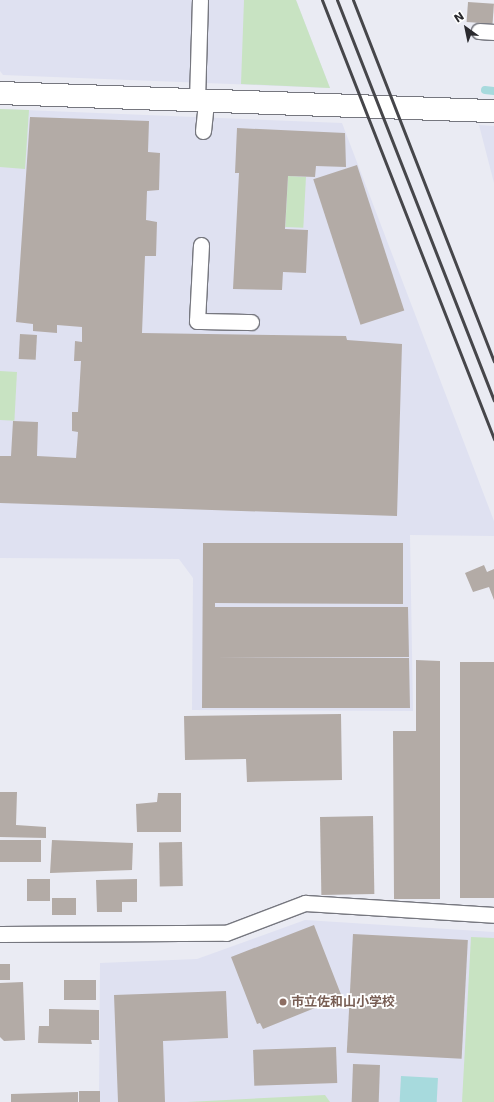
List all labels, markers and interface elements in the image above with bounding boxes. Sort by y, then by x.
north arrow [446,8,486,48]
text: N [452,10,467,25]
place label: 市立佐和山小学校 [291,994,395,1010]
marker: 市立佐和山小学校 [278,997,288,1007]

